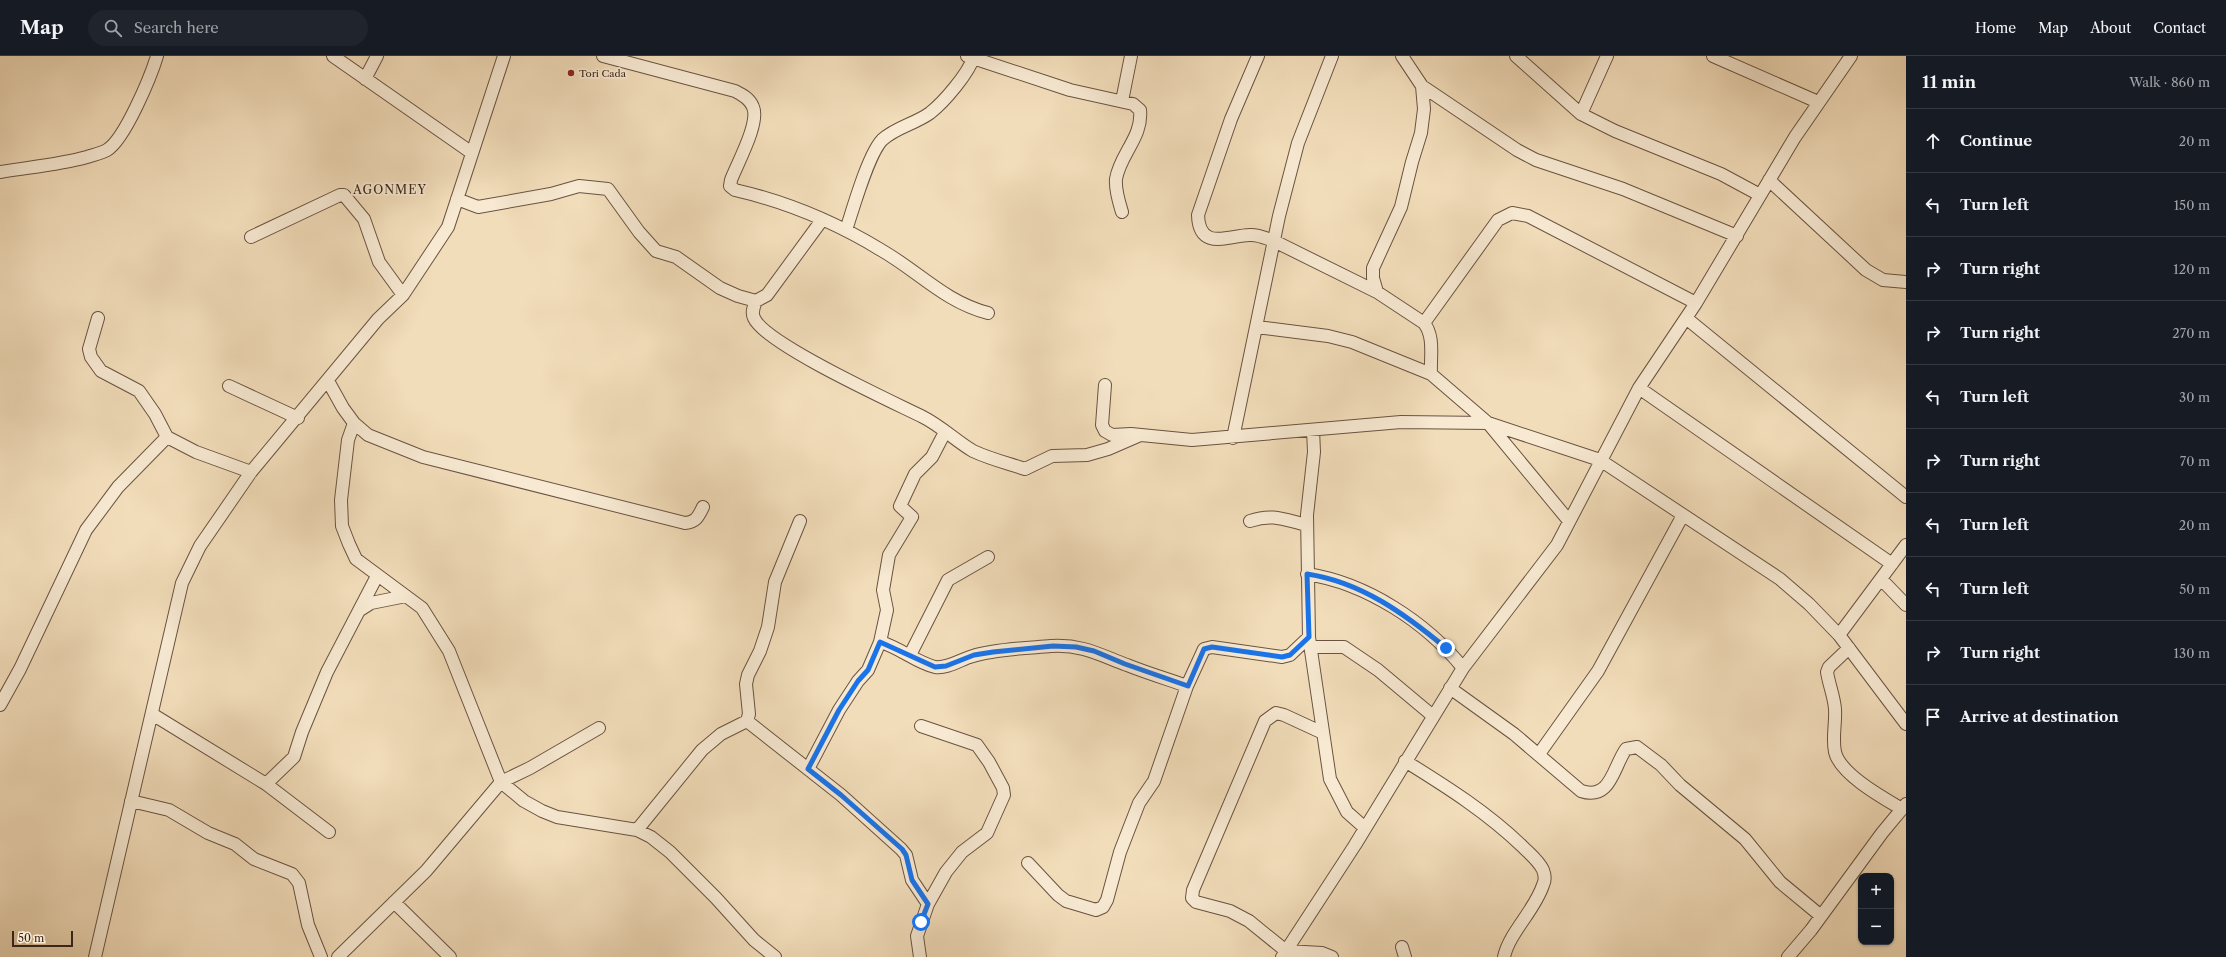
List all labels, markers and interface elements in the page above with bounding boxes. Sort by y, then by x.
search box [88,10,368,46]
text: Map [20,16,64,39]
icon: search [102,17,124,39]
text: Search here [134,18,219,37]
text: Home [1975,19,2016,37]
text: Map [2038,19,2068,37]
text: About [2090,19,2131,37]
text: Contact [2153,19,2206,37]
place label: Tori Cada [579,67,627,80]
marker: Tori Cada [566,68,576,78]
text: 11 min [1922,72,1976,92]
text: Walk · 860 m [2129,74,2210,90]
icon: ahead [1922,130,1944,152]
text: Continue [1960,131,2032,150]
text: 20 m [2179,133,2210,149]
district label: AGONMEY [352,182,427,197]
icon: left [1922,194,1944,216]
text: Turn left [1960,195,2029,214]
text: 150 m [2174,197,2210,213]
icon: right [1922,258,1944,280]
text: Turn right [1960,259,2040,278]
text: 120 m [2173,261,2210,277]
icon: right [1922,322,1944,344]
text: Turn right [1960,323,2040,342]
text: 270 m [2172,325,2210,341]
icon: left [1922,386,1944,408]
text: Turn left [1960,387,2029,406]
text: 30 m [2179,389,2210,405]
icon: right [1922,450,1944,472]
text: Turn right [1960,451,2040,470]
text: 70 m [2180,453,2210,469]
icon: left [1922,514,1944,536]
text: Turn left [1960,515,2029,534]
text: 20 m [2179,517,2210,533]
icon: left [1922,578,1944,600]
text: Turn left [1960,579,2029,598]
text: 50 m [2179,581,2210,597]
route end [1437,639,1455,657]
icon: right [1922,642,1944,664]
text: Turn right [1960,643,2040,662]
text: 130 m [2174,645,2210,661]
icon: arrive [1922,706,1944,728]
text: Arrive at destination [1960,707,2119,726]
map controls [1858,873,1894,945]
button: + [1858,873,1894,909]
button: − [1858,909,1894,945]
route start [912,913,930,931]
scale bar [12,929,73,948]
text: 50 m [18,931,44,945]

